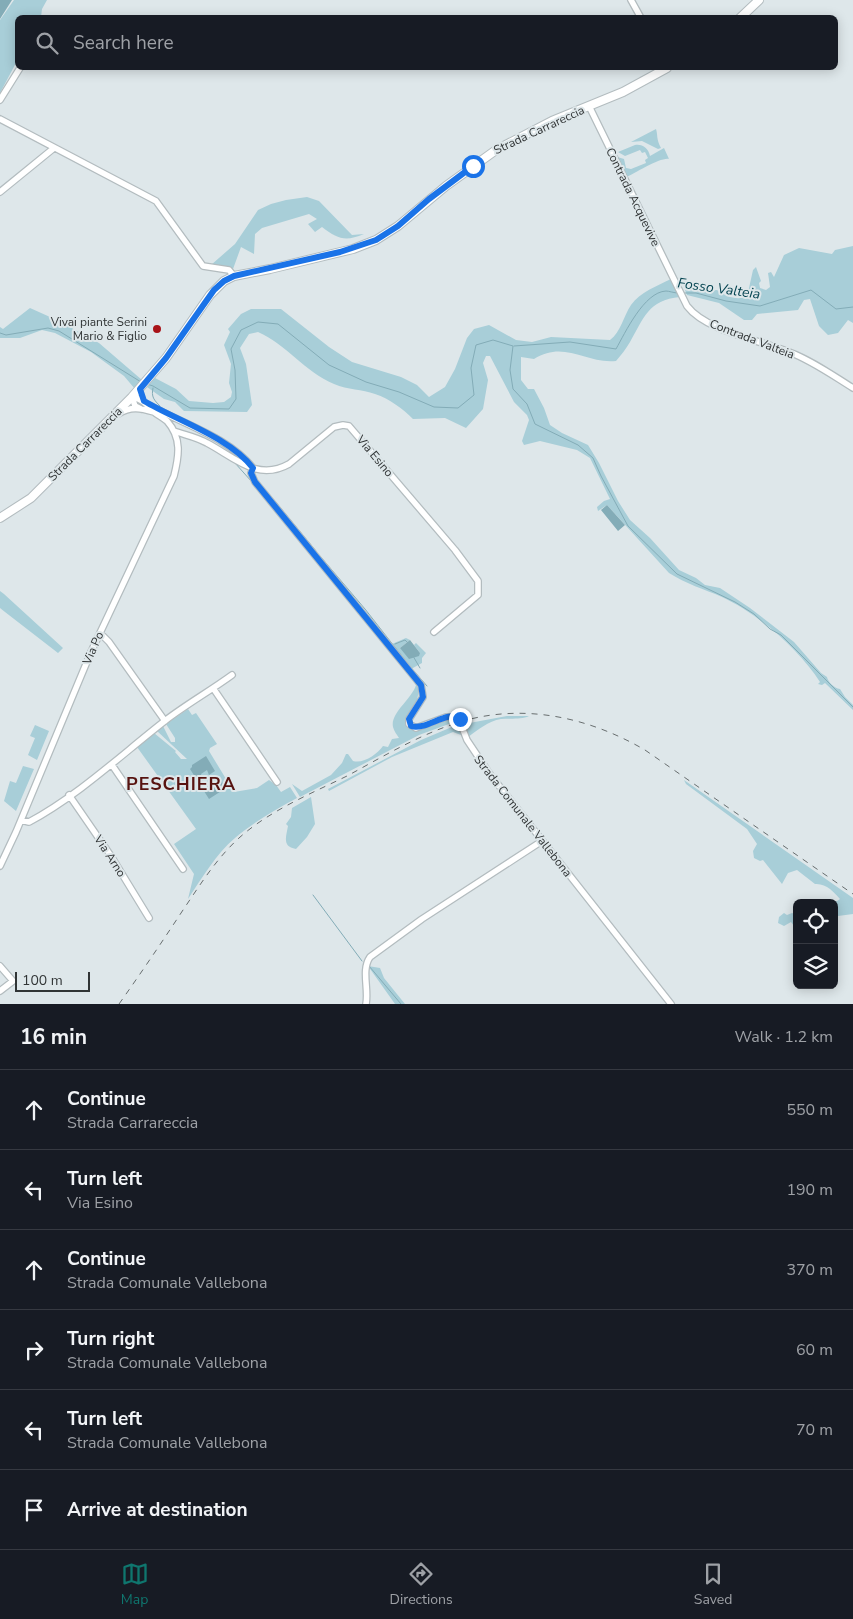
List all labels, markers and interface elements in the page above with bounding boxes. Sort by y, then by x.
search box [15,15,838,70]
icon: search [33,29,61,57]
text: Search here [73,30,174,56]
street label: Strada Carrareccia [491,102,587,158]
street label: Contrada Acquevive [602,145,664,249]
route start [462,155,485,178]
water label: Fosso Valteia [676,273,761,304]
place label: Vivai piante Serini Mario & Figlio [50,314,147,344]
street label: Contrada Valteia [707,316,797,362]
marker: Vivai piante Serini Mario & Figlio [151,323,163,335]
street label: Strada Carrareccia [45,404,125,484]
street label: Via Esino [352,431,397,480]
street label: Via Po [78,629,107,668]
route end [449,708,472,731]
street label: Strada Comunale Vallebona [470,752,576,880]
district label: PESCHIERA [126,772,236,796]
street label: Via Arno [90,831,130,880]
map controls [793,899,838,989]
button: locate [793,899,838,944]
button: layers [793,944,838,989]
scale bar [15,969,90,992]
text: 100 m [22,971,63,990]
text: 16 min [20,1023,87,1051]
text: Walk · 1.2 km [735,1026,833,1048]
text: Continue [67,1086,146,1112]
icon: ahead [20,1096,48,1124]
text: 550 m [786,1099,833,1121]
text: Strada Carrareccia [67,1112,198,1134]
text: Turn left [67,1166,142,1192]
icon: left [20,1176,48,1204]
text: 190 m [786,1179,833,1201]
text: Via Esino [67,1192,133,1214]
text: Continue [67,1246,146,1272]
icon: ahead [20,1256,48,1284]
text: 370 m [786,1259,833,1281]
text: Strada Comunale Vallebona [67,1272,267,1294]
text: Turn right [67,1326,154,1352]
icon: right [20,1336,48,1364]
text: 60 m [796,1339,833,1361]
text: Strada Comunale Vallebona [67,1352,267,1374]
text: Turn left [67,1406,142,1432]
icon: left [20,1416,48,1444]
text: 70 m [796,1419,833,1441]
text: Strada Comunale Vallebona [67,1432,267,1454]
icon: arrive [20,1496,48,1524]
text: Arrive at destination [67,1497,248,1523]
tab: Map [121,1560,149,1609]
tab: Directions [390,1560,453,1609]
tab: Saved [694,1560,732,1609]

